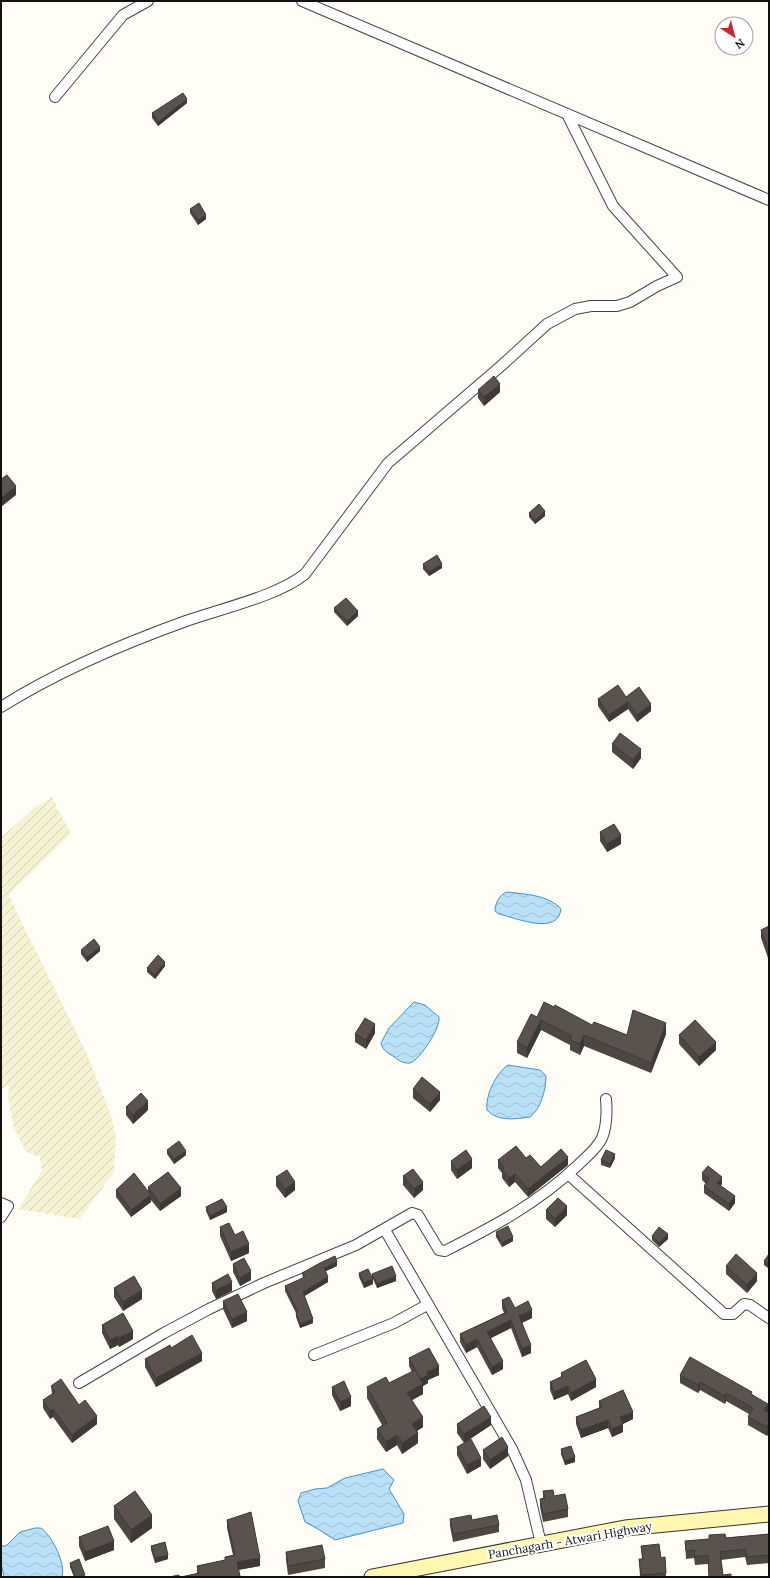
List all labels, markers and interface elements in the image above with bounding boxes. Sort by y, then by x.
north arrow [714,16,754,56]
text: N [732,36,747,53]
street label: Panchagarh - Atwari Highway [487,1518,654,1562]

